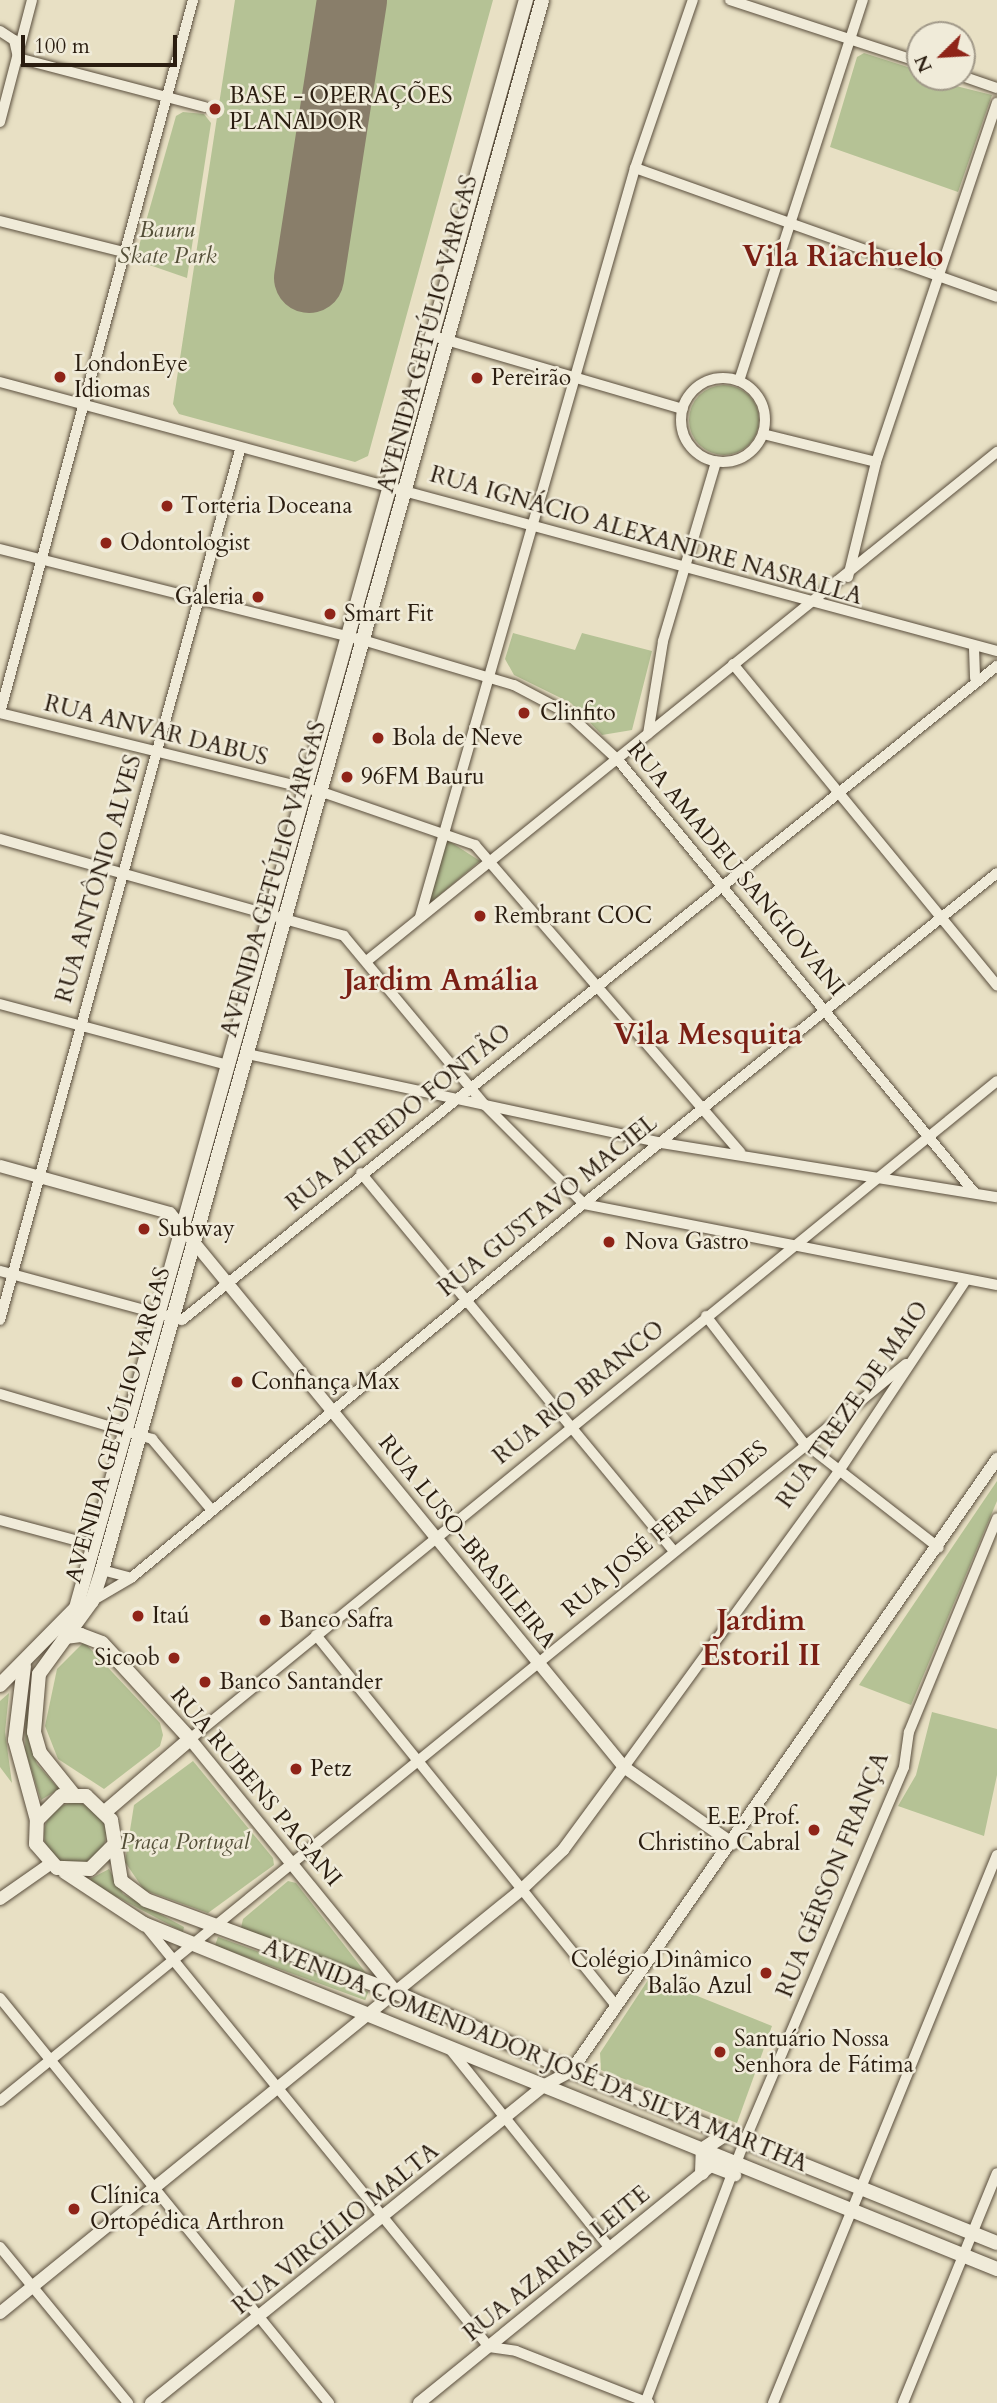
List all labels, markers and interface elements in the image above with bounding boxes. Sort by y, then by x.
scale bar [24,21,180,65]
north arrow [906,21,976,91]
text: 100 m [34,32,90,61]
text: N [908,51,939,77]
place label: BASE - OPERAÇÕES PLANADOR [229,82,452,136]
marker: BASE - OPERAÇÕES PLANADOR [207,101,223,117]
street label: AVENIDA GETÚLIO VARGAS [372,172,484,496]
park label: Bauru Skate Park [117,216,217,270]
district label: Vila Riachuelo [742,239,944,275]
place label: LondonEye Idiomas [74,350,188,404]
place label: Pereirão [491,364,571,392]
marker: LondonEye Idiomas [52,369,68,385]
marker: Pereirão [469,370,485,386]
street label: RUA IGNÁCIO ALEXANDRE NASRALLA [427,461,865,611]
place label: Torteria Doceana [181,492,352,520]
marker: Torteria Doceana [159,498,175,514]
place label: Odontologist [120,529,250,557]
marker: Odontologist [98,535,114,551]
place label: Galeria [175,583,244,611]
marker: Galeria [250,589,266,605]
place label: Smart Fit [344,600,434,628]
marker: Smart Fit [322,606,338,622]
street label: RUA ANVAR DABUS [41,690,271,772]
place label: Clinfito [540,699,616,727]
marker: Clinfito [514,703,534,723]
street label: AVENIDA GETÚLIO VARGAS [216,718,332,1040]
place label: Bola de Neve [392,724,523,752]
marker: Bola de Neve [370,730,386,746]
street label: RUA AMADEU SANGIOVANI [621,736,851,1002]
street label: RUA ANTÔNIO ALVES [50,752,148,1006]
place label: 96FM Bauru [361,763,485,791]
marker: 96FM Bauru [339,769,355,785]
place label: Rembrant COC [494,902,652,930]
marker: Rembrant COC [472,908,488,924]
district label: Jardim Amália [343,963,539,999]
district label: Vila Mesquita [613,1017,803,1053]
street label: RUA ALFREDO FONTÃO [281,1019,517,1217]
street label: RUA GUSTAVO MACIEL [433,1109,663,1303]
place label: Subway [158,1215,235,1243]
marker: Subway [136,1221,152,1237]
place label: Nova Gastro [625,1228,749,1256]
marker: Nova Gastro [599,1232,619,1252]
street label: AVENIDA GETÚLIO VARGAS [60,1264,176,1586]
street label: RUA TREZE DE MAIO [771,1296,935,1514]
street label: RUA RIO BRANCO [488,1316,670,1470]
place label: Confiança Max [251,1368,400,1396]
marker: Confiança Max [229,1374,245,1390]
street label: RUA LUSO-BRASILEIRA [372,1430,562,1654]
street label: RUA JOSÉ FERNANDES [557,1435,773,1623]
place label: Itaú [152,1602,190,1630]
district label: Jardim Estoril II [701,1603,821,1674]
place label: Banco Safra [279,1606,394,1634]
marker: Itaú [130,1608,146,1624]
marker: Banco Safra [257,1612,273,1628]
place label: Sicoob [94,1644,160,1672]
marker: Sicoob [166,1650,182,1666]
place label: Banco Santander [219,1668,383,1696]
marker: Banco Santander [197,1674,213,1690]
street label: RUA RUBENS PAGANI [165,1682,347,1892]
street label: RUA GÉRSON FRANÇA [771,1748,895,2002]
place label: Petz [310,1755,352,1783]
marker: Petz [288,1761,304,1777]
place label: E.E. Prof. Christino Cabral [638,1803,800,1857]
marker: E.E. Prof. Christino Cabral [806,1822,822,1838]
park label: Praça Portugal [120,1828,250,1856]
street label: AVENIDA COMENDADOR JOSÉ DA SILVA MARTHA [259,1934,811,2178]
place label: Colégio Dinâmico Balão Azul [571,1946,752,2000]
marker: Colégio Dinâmico Balão Azul [758,1965,774,1981]
place label: Santuário Nossa Senhora de Fátima [734,2025,914,2079]
marker: Santuário Nossa Senhora de Fátima [712,2044,728,2060]
street label: RUA VIRGÍLIO MALTA [227,2137,445,2321]
street label: RUA AZARIAS LEITE [458,2181,656,2347]
place label: Clínica Ortopédica Arthron [90,2182,285,2236]
marker: Clínica Ortopédica Arthron [64,2199,84,2219]

